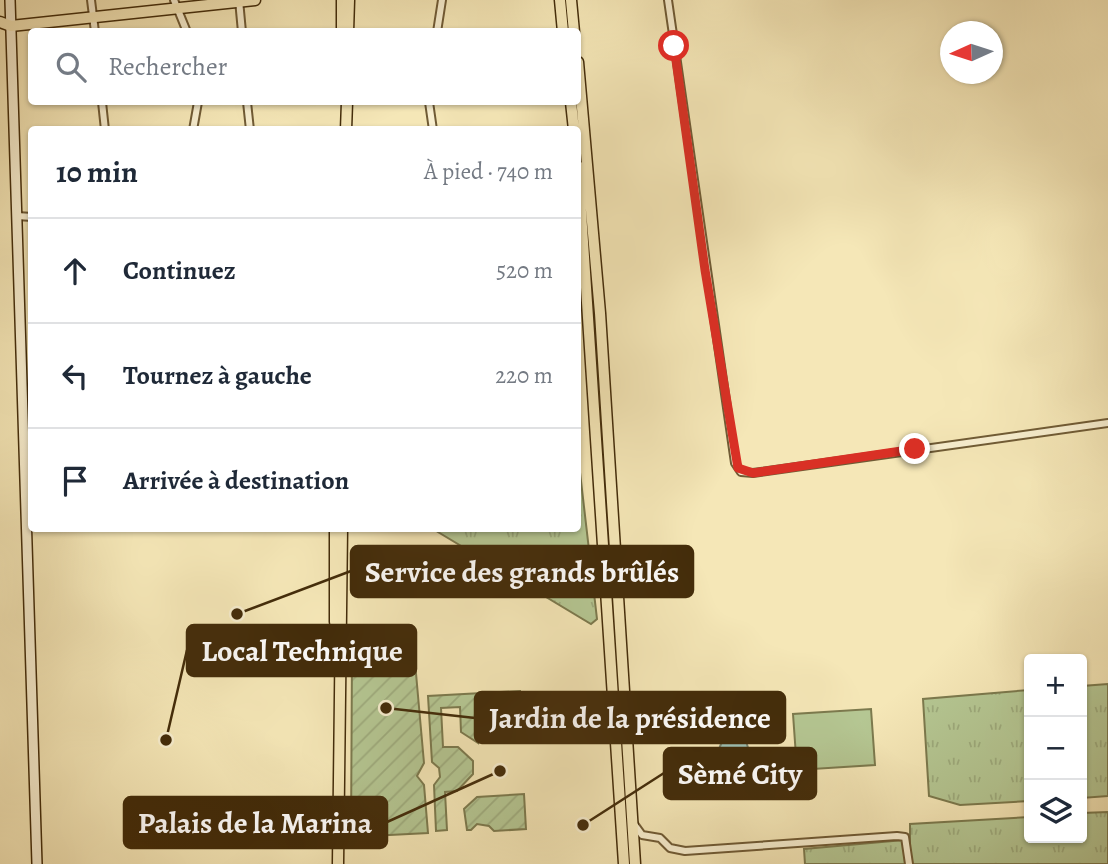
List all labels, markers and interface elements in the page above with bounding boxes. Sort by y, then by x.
north arrow [940,21,1003,84]
search box [28,28,581,105]
route start [658,30,689,61]
icon: search [52,48,90,86]
text: Rechercher [108,49,228,84]
text: 10 min [56,152,138,192]
text: À pied · 740 m [424,156,553,187]
icon: ahead [56,252,94,290]
text: Continuez [123,253,236,288]
text: 520 m [496,255,553,286]
icon: left [56,357,94,395]
text: Tournez à gauche [123,358,312,393]
text: 220 m [495,360,553,391]
route end [899,433,930,464]
icon: arrive [56,462,94,500]
text: Arrivée à destination [123,463,349,498]
callout: Service des grands brûlés [351,546,693,597]
text: Service des grands brûlés [365,552,679,592]
callout: Local Technique [187,625,416,676]
text: Local Technique [201,631,403,671]
map controls [1024,654,1087,843]
button: + [1024,654,1087,717]
callout: Jardin de la présidence [475,692,785,743]
text: Jardin de la présidence [489,698,771,738]
button: − [1024,717,1087,780]
callout: Sèmé City [664,748,816,799]
text: Sèmé City [678,754,803,794]
button: layers [1024,780,1087,843]
callout: Palais de la Marina [124,797,387,848]
text: Palais de la Marina [138,803,373,843]

